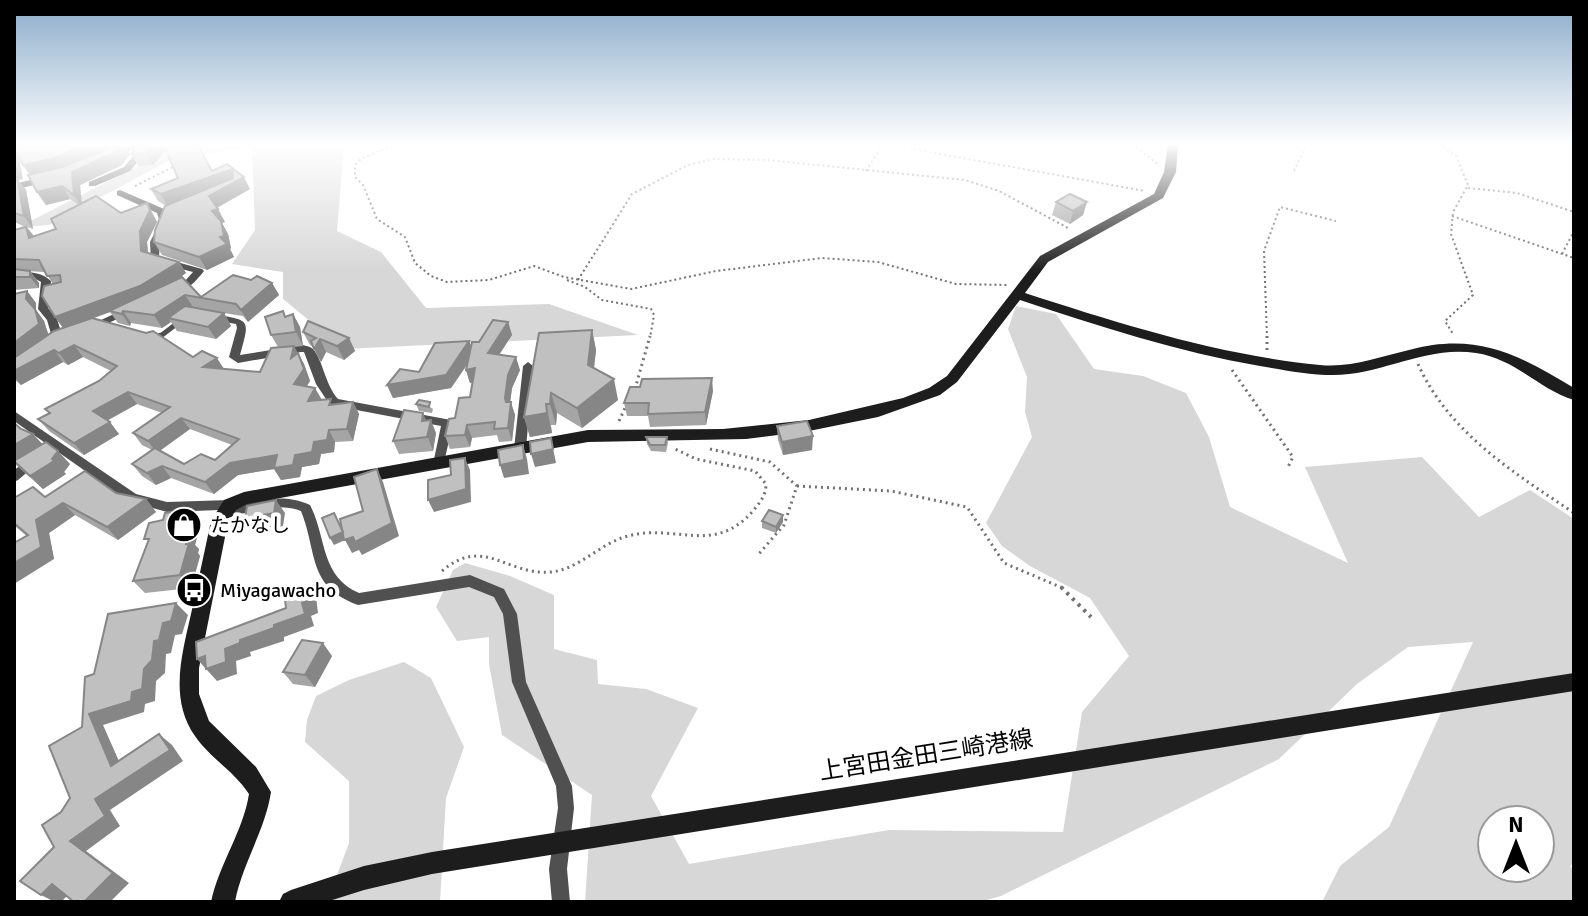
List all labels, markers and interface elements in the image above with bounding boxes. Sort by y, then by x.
shop icon: たかなし [165,506,203,544]
place label: たかなし [210,513,290,538]
bus stop icon: Miyagawacho [175,571,213,609]
place label: Miyagawacho [220,578,336,603]
street label: 上宮田金田三崎港線 [817,723,1035,787]
north arrow [1476,804,1556,884]
text: N [1508,811,1524,838]

